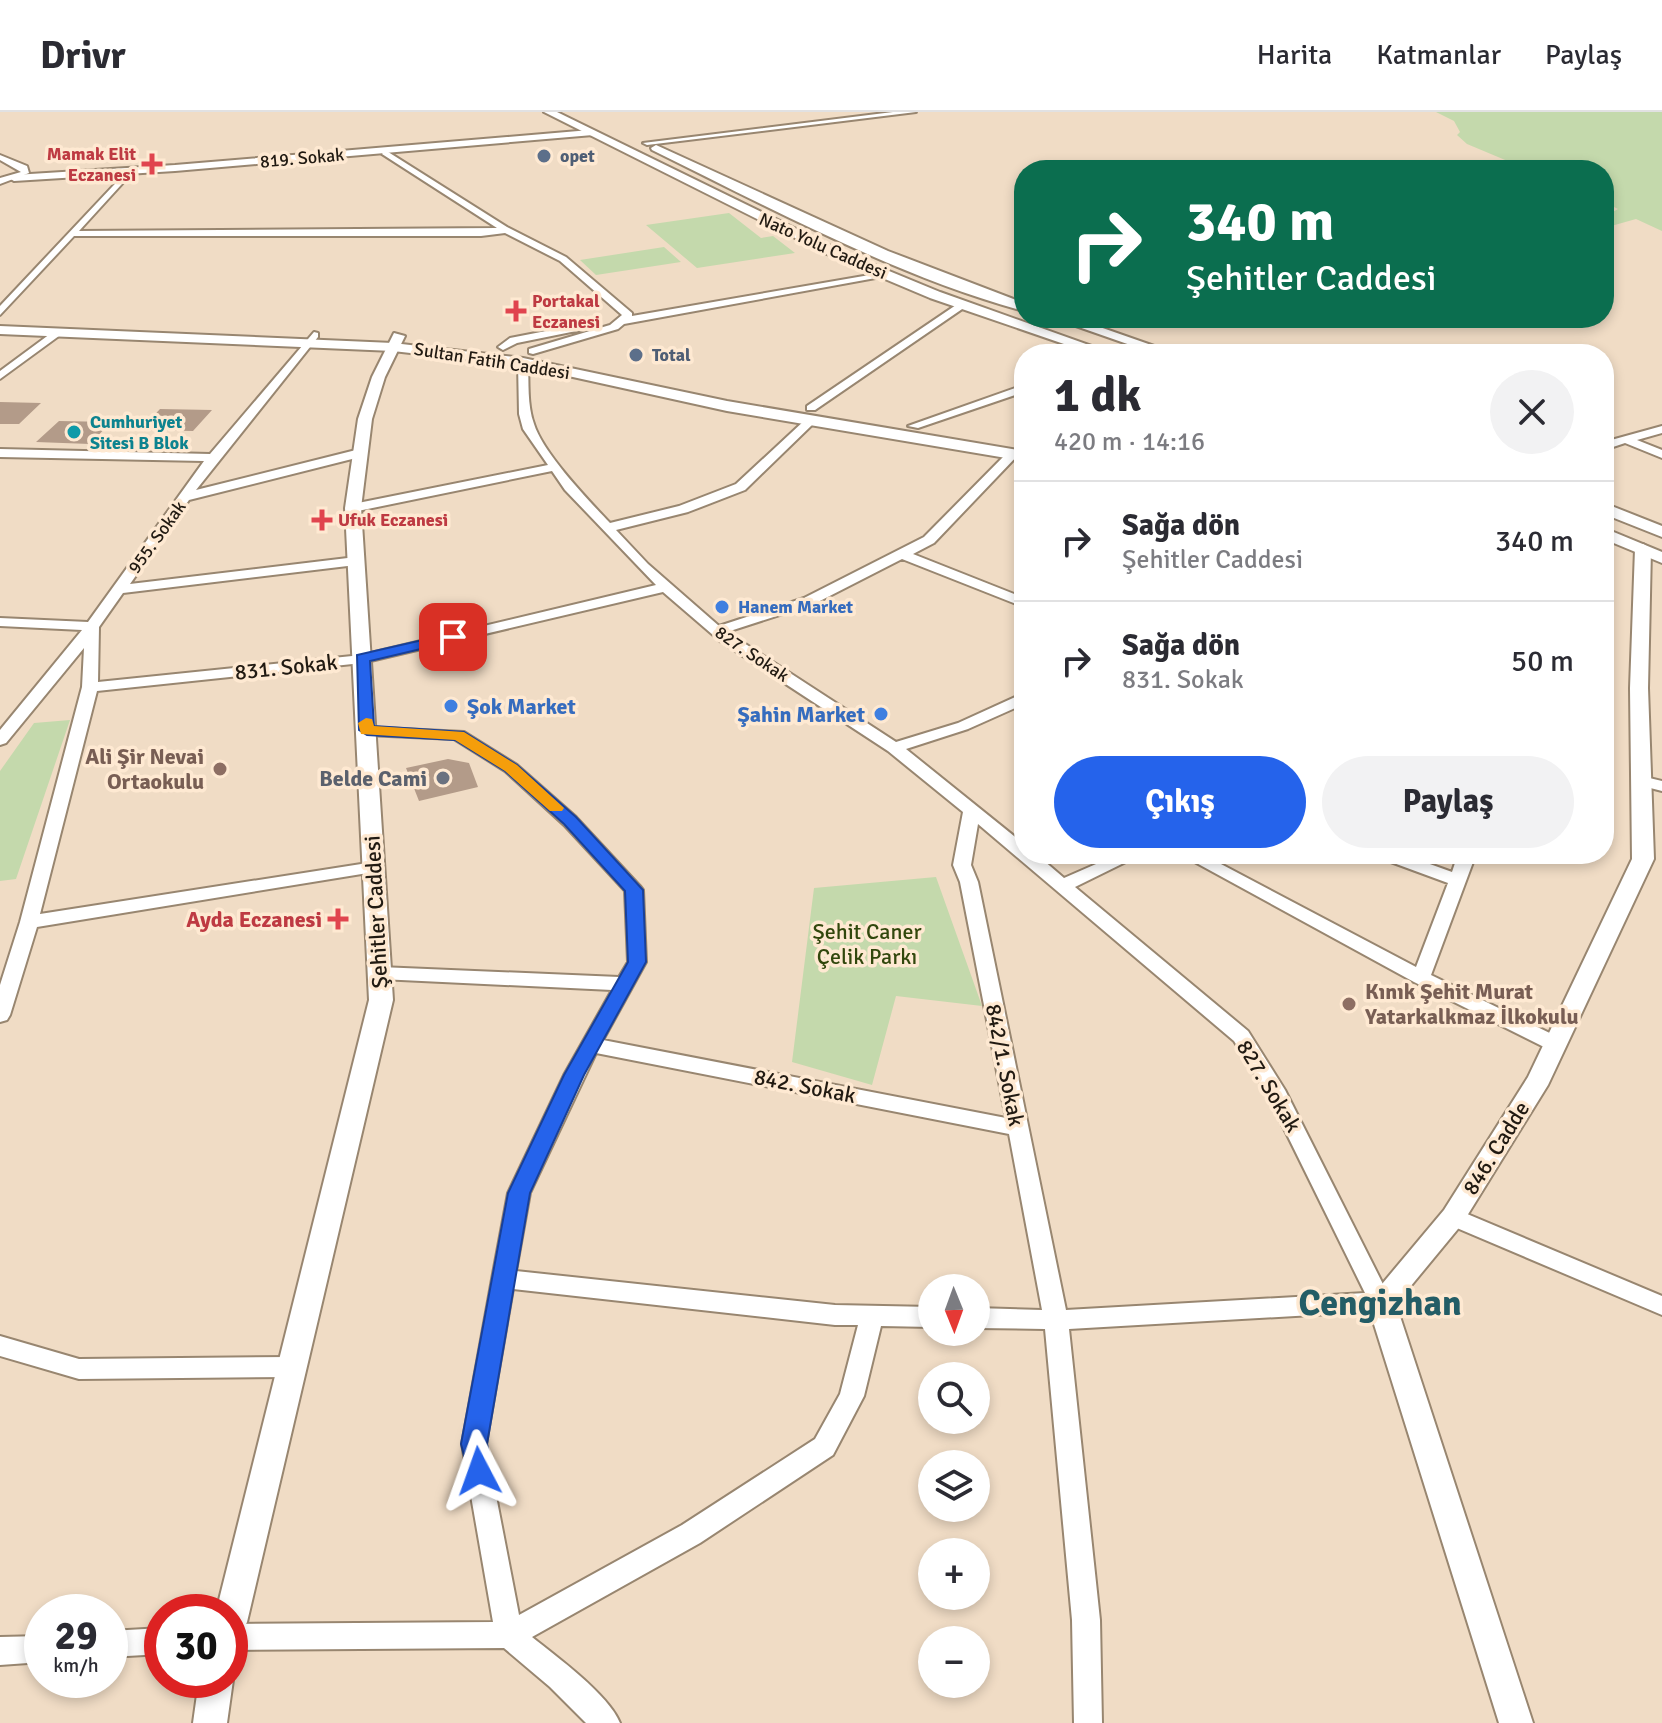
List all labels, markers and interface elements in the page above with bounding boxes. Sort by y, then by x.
text: Drivr [40,32,126,79]
text: Harita [1257,38,1332,72]
text: Katmanlar [1376,38,1501,72]
text: Paylaş [1545,38,1622,72]
place label: Mamak Elit Eczanesi [47,143,136,186]
street label: 819. Sokak [259,143,345,173]
place label: opet [560,145,595,167]
marker: opet [535,147,553,165]
marker: Mamak Elit Eczanesi [143,155,161,173]
text: 340 m [1186,187,1334,256]
icon: right [1054,192,1158,296]
street label: Nato Yolu Caddesi [756,208,890,284]
text: Şehitler Caddesi [1186,256,1437,301]
place label: Portakal Eczanesi [532,290,600,333]
marker: Portakal Eczanesi [507,302,525,320]
street label: Sultan Fatih Caddesi [412,338,572,384]
place label: Total [652,344,691,366]
marker: Total [627,346,645,364]
text: 1 dk [1054,366,1141,425]
button: close [1490,370,1574,454]
place label: Cumhuriyet Sitesi B Blok [90,411,189,454]
marker: Cumhuriyet Sitesi B Blok [65,423,83,441]
text: 420 m · 14:16 [1054,426,1205,458]
street label: 955. Sokak [123,496,191,578]
text: Sağa dön [1122,507,1240,544]
place label: Ufuk Eczanesi [338,509,448,531]
marker: Ufuk Eczanesi [313,511,331,529]
icon: right [1054,519,1098,563]
text: 340 m [1495,523,1574,560]
text: Şehitler Caddesi [1122,544,1303,576]
place label: Hanem Market [738,596,853,618]
marker: Hanem Market [713,598,731,616]
pin [419,603,487,671]
icon: arrive [431,615,475,659]
street label: 827. Sokak [711,621,793,687]
text: Sağa dön [1122,627,1240,664]
icon: right [1054,639,1098,683]
text: 50 m [1511,643,1574,680]
street label: 831. Sokak [233,648,339,686]
text: 831. Sokak [1122,664,1244,696]
place label: Şok Market [467,693,576,720]
marker: Şok Market [442,697,460,715]
place label: Şahin Market [737,701,865,728]
marker: Şahin Market [872,705,890,723]
place label: Ali Şir Nevai Ortaokulu [85,743,204,795]
button: Çıkış [1054,756,1306,848]
button: Paylaş [1322,756,1574,848]
marker: Ali Şir Nevai Ortaokulu [211,760,229,778]
place label: Belde Cami [319,765,427,792]
marker: Belde Cami [434,769,452,787]
street label: Şehitler Caddesi [359,835,393,989]
place label: Ayda Eczanesi [186,906,322,933]
marker: Ayda Eczanesi [329,910,347,928]
park label: Şehit Caner Çelik Parkı [813,918,922,970]
place label: Kınık Şehit Murat Yatarkalkmaz İlkokulu [1364,978,1579,1030]
marker: Kınık Şehit Murat Yatarkalkmaz İlkokulu [1340,995,1358,1013]
street label: 842/1. Sokak [980,1001,1030,1129]
street label: 827. Sokak [1231,1035,1307,1137]
street label: 842. Sokak [752,1063,858,1109]
street label: 846. Cadde [1457,1096,1535,1200]
north arrow [918,1274,990,1346]
map controls [918,1274,990,1698]
district label: Cengizhan [1298,1281,1462,1326]
button: search [918,1362,990,1434]
position arrow [437,1429,521,1513]
button: layers [918,1450,990,1522]
button: + [918,1538,990,1610]
speed limit sign: 30 [144,1594,248,1698]
text: 29 [54,1611,98,1661]
button: − [918,1626,990,1698]
text: km/h [53,1653,99,1678]

